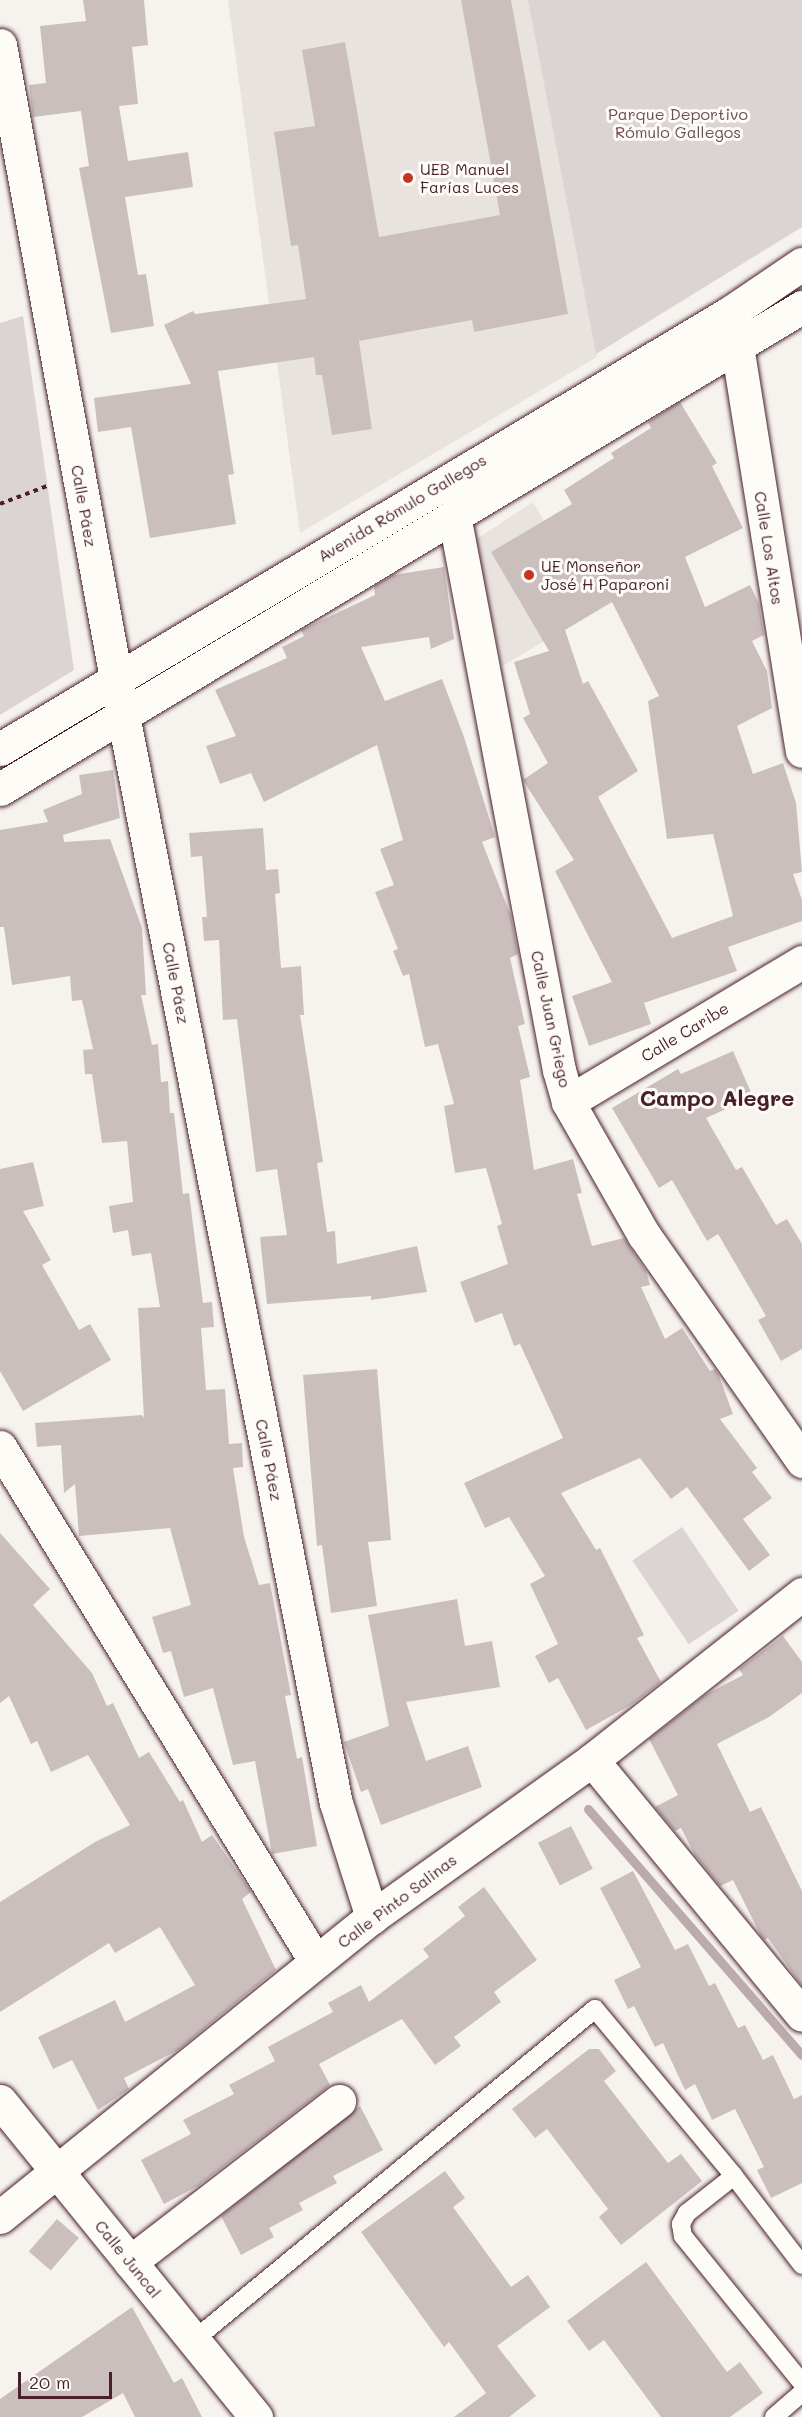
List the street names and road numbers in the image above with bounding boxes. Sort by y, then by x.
street label: Avenida Rómulo Gallegos [314,450,490,566]
street label: Calle Páez [67,463,101,549]
street label: Calle Los Altos [751,490,787,606]
street label: Calle Páez [159,940,193,1026]
street label: Calle Juan Griego [527,949,575,1089]
street label: Calle Caribe [638,998,732,1066]
street label: Calle Páez [252,1417,286,1503]
street label: Calle Pinto Salinas [334,1850,460,1952]
street label: Calle Juncal [91,2216,165,2302]

